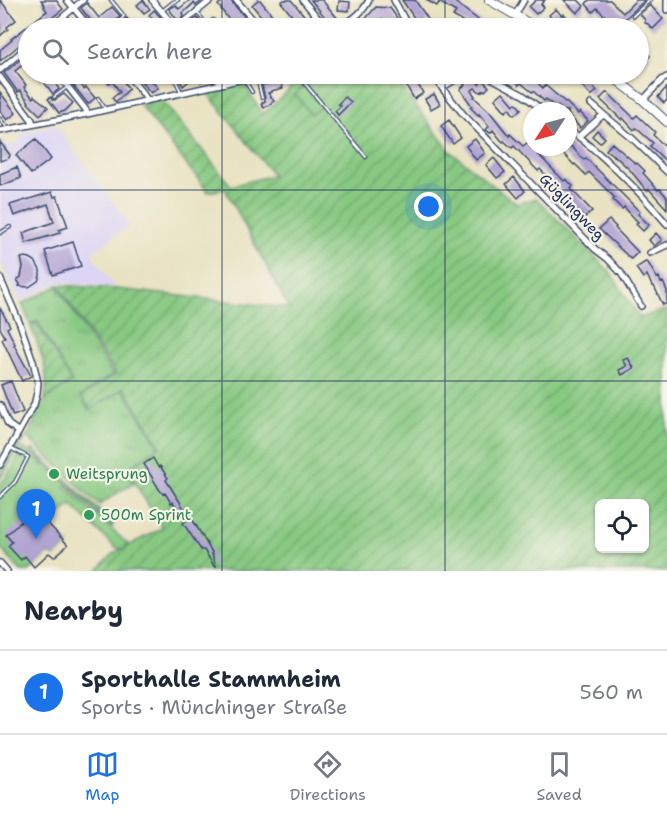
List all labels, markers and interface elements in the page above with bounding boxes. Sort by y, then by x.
search box [18,18,649,84]
icon: search [39,35,72,68]
text: Search here [87,37,213,66]
north arrow [523,102,577,156]
street label: Güglingweg [535,169,609,245]
your location [414,192,443,221]
place label: Weitsprung [66,464,148,484]
marker: Weitsprung [47,467,61,481]
pin: 1 [16,490,56,539]
map controls [595,499,649,553]
button: locate [595,499,649,553]
place label: 500m Sprint [101,505,191,525]
marker: 500m Sprint [82,508,96,522]
text: Nearby [24,593,123,628]
text: Sporthalle Stammheim [81,665,341,694]
text: 1 [39,679,48,705]
text: 560 m [580,679,643,705]
text: Sports · Münchinger Straße [81,694,347,720]
tab: Map [85,748,119,805]
tab: Directions [290,748,366,805]
tab: Saved [536,748,582,805]

